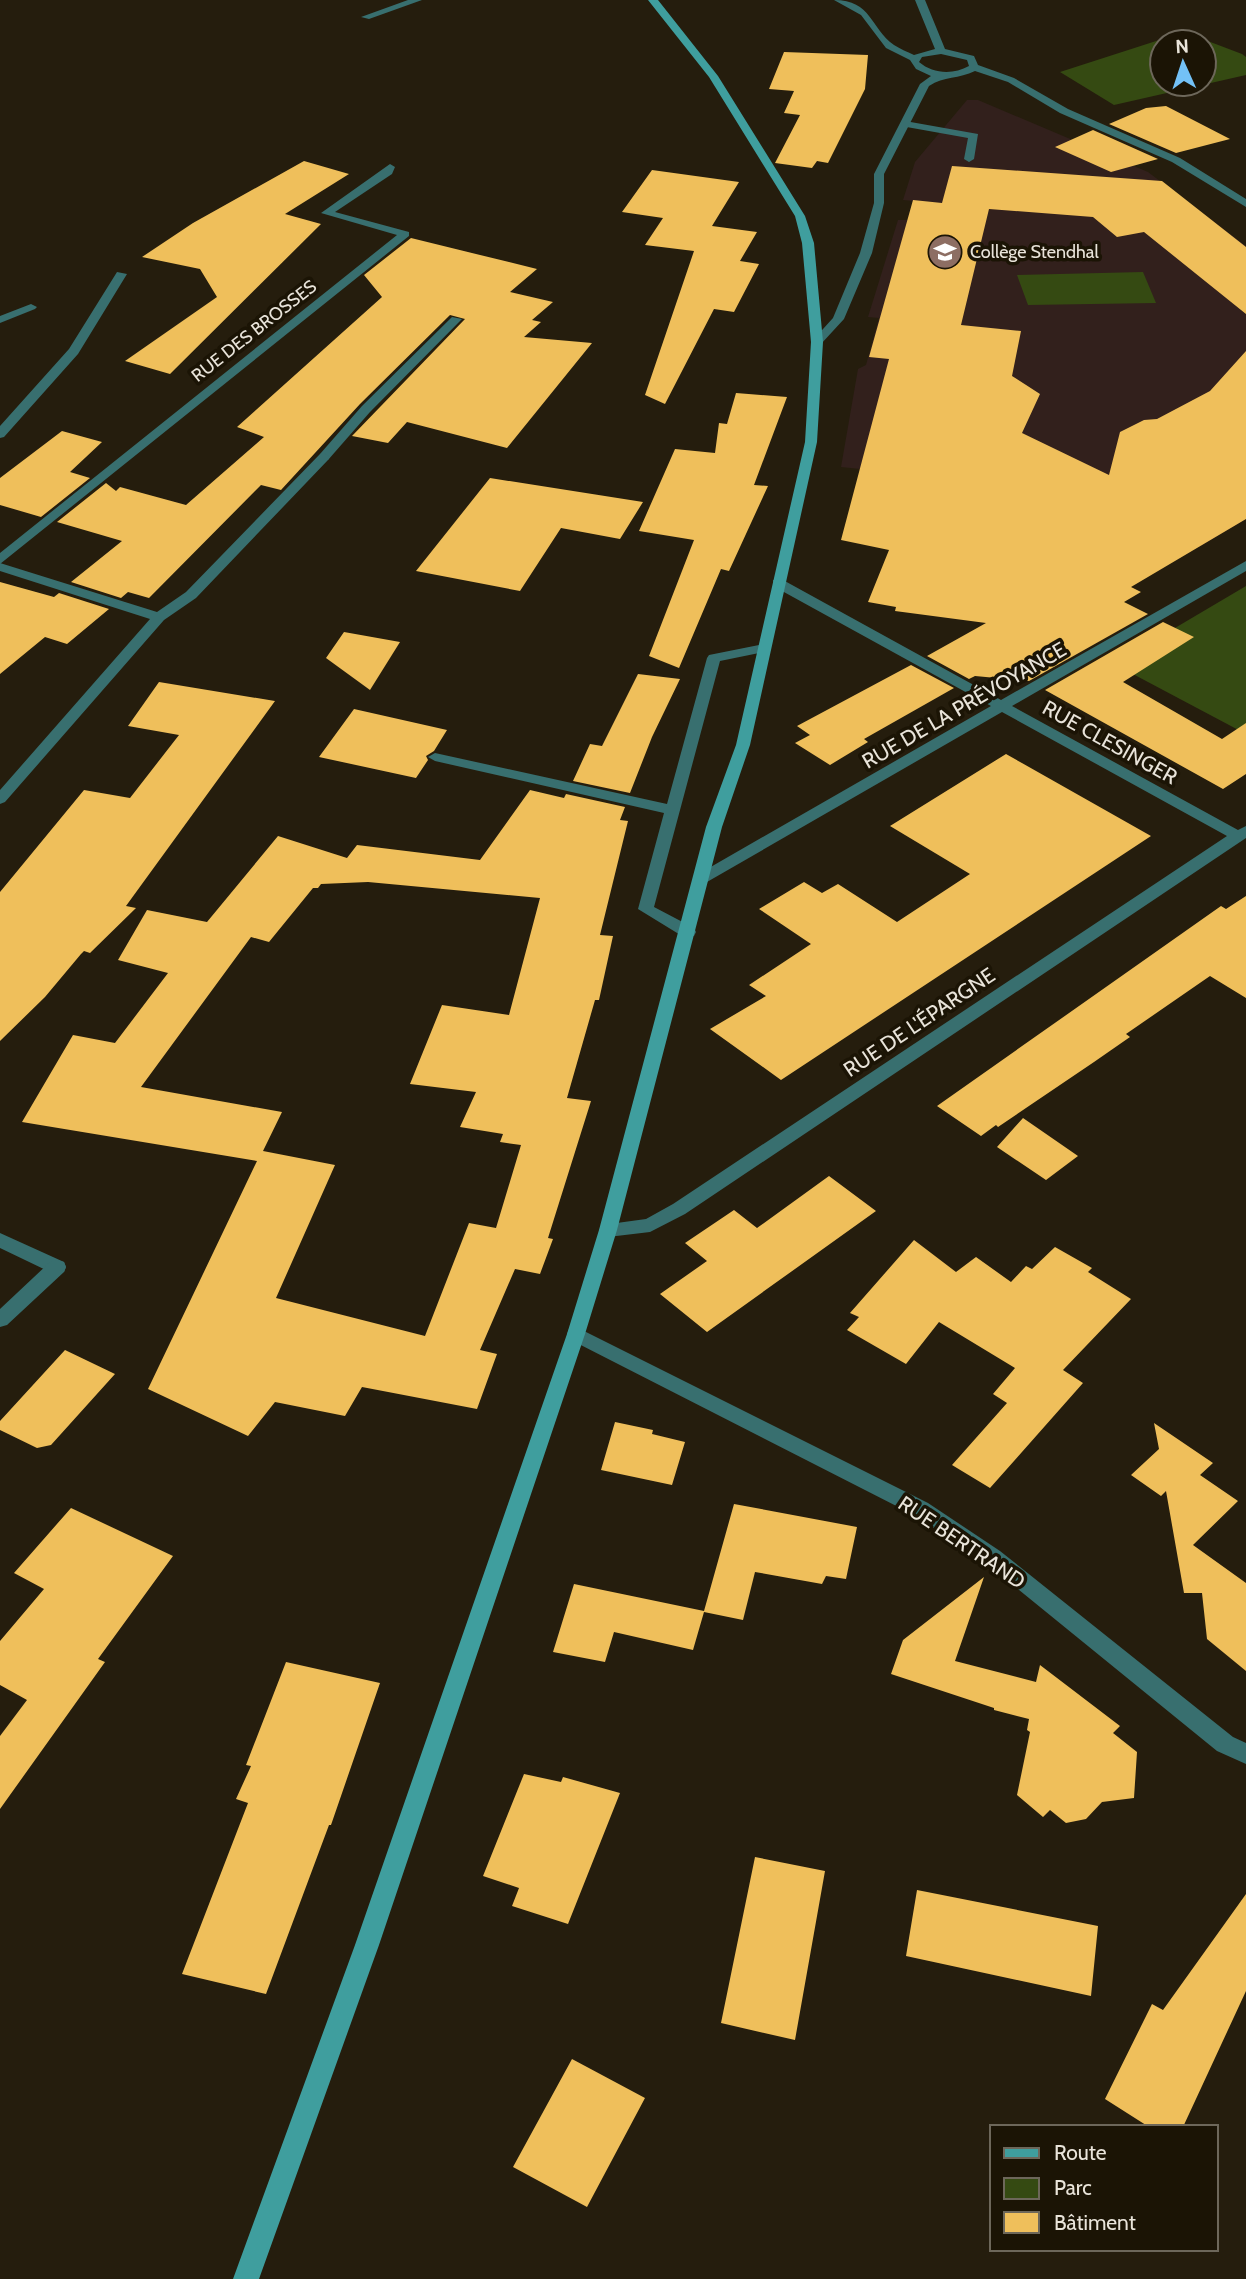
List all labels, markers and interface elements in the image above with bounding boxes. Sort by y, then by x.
north arrow [1148,28,1218,98]
text: N [1175,35,1189,58]
school or university icon: Collège Stendhal [926,233,964,271]
place label: Collège Stendhal [970,241,1099,263]
street label: RUE DES BROSSES [187,275,321,387]
street label: RUE DE LA PRÉVOYANCE [858,636,1070,774]
street label: RUE CLESINGER [1038,695,1182,789]
street label: RUE DE L'ÉPARGNE [839,962,999,1082]
street label: RUE BERTRAND [894,1490,1030,1594]
legend [990,2125,1218,2251]
text: Route [1054,2140,1107,2165]
text: Parc [1054,2175,1092,2200]
text: Bâtiment [1054,2210,1136,2235]

